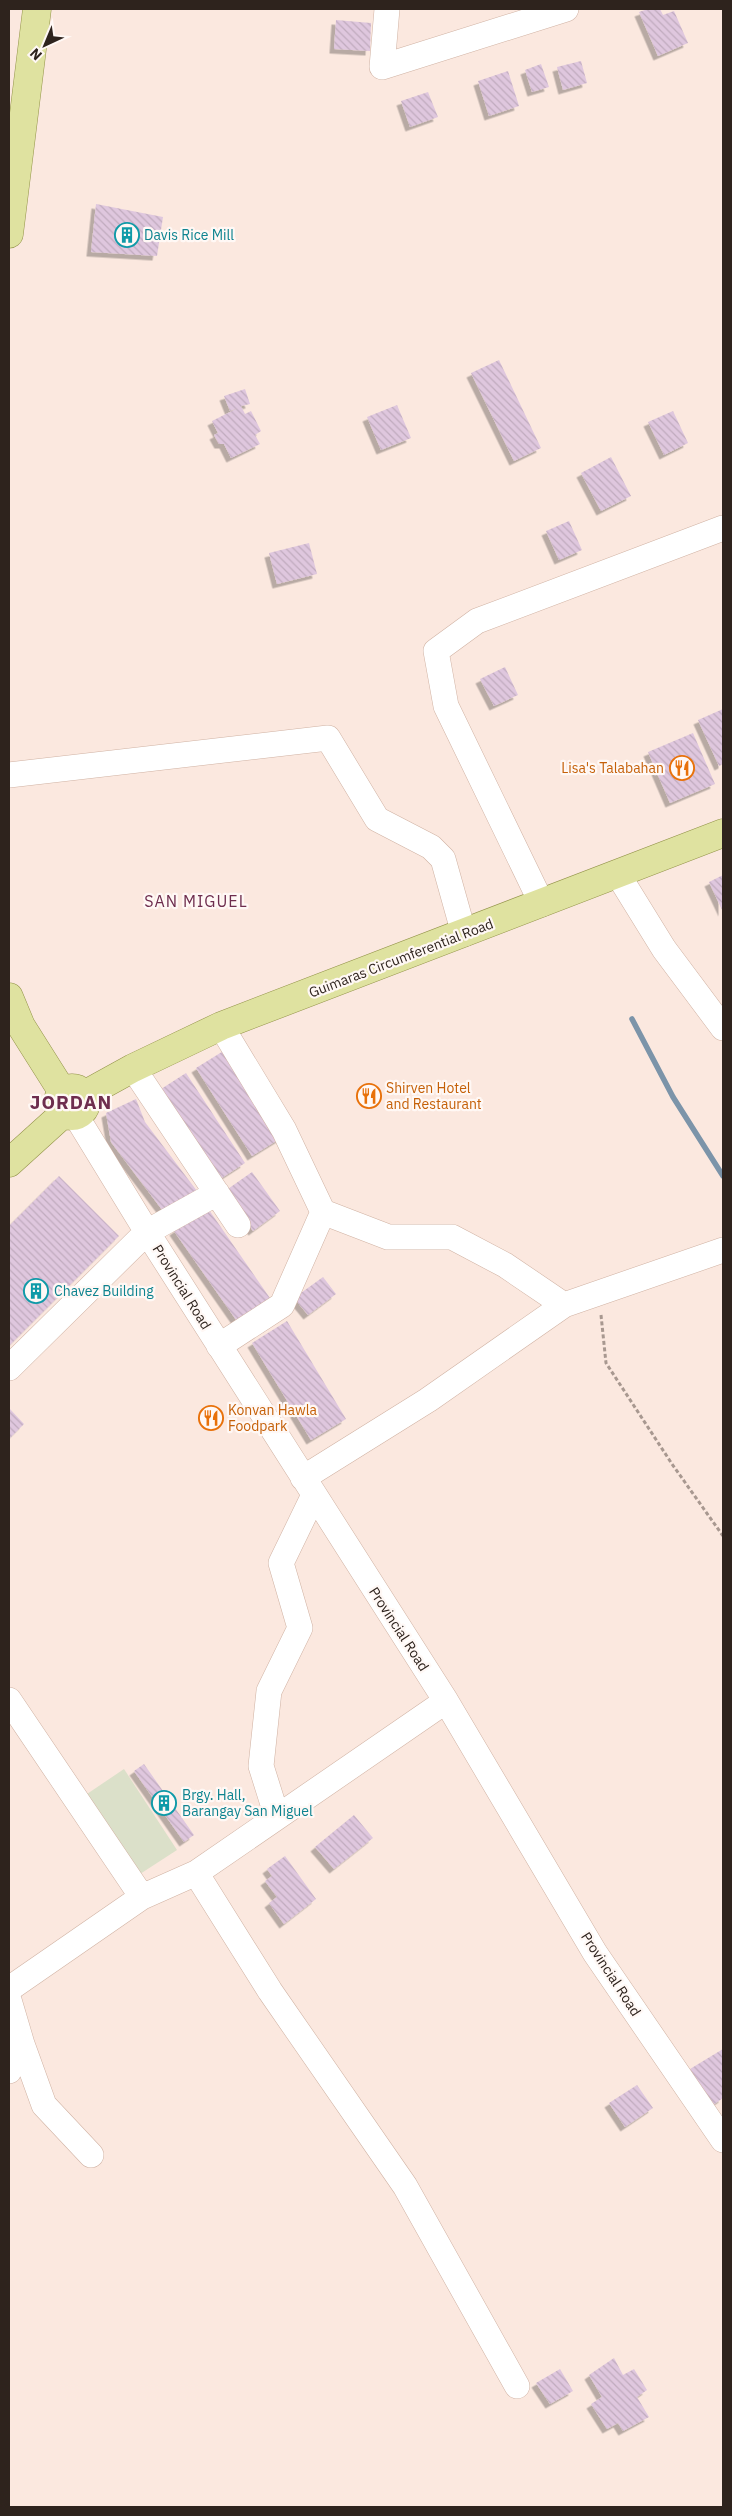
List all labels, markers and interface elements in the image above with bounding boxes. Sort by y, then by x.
north arrow [20,20,70,70]
text: N [26,44,46,64]
building icon: Davis Rice Mill [114,222,140,248]
place label: Davis Rice Mill [144,226,234,244]
restaurant icon: Lisa's Talabahan [669,755,695,781]
place label: Lisa's Talabahan [561,759,664,777]
district label: SAN MIGUEL [144,891,248,911]
street label: Guimaras Circumferential Road [306,914,496,1002]
place label: Shirven Hotel and Restaurant [386,1079,482,1113]
restaurant icon: Shirven Hotel and Restaurant [356,1083,382,1109]
district label: JORDAN [30,1090,112,1114]
street label: Provincial Road [149,1241,215,1333]
building icon: Chavez Building [23,1278,49,1304]
place label: Chavez Building [54,1282,154,1300]
place label: Konvan Hawla Foodpark [228,1401,318,1435]
restaurant icon: Konvan Hawla Foodpark [198,1405,224,1431]
street label: Provincial Road [365,1584,433,1674]
place label: Brgy. Hall, Barangay San Miguel [182,1786,313,1820]
building icon: Brgy. Hall, Barangay San Miguel [151,1790,177,1816]
street label: Provincial Road [577,1929,645,2019]

